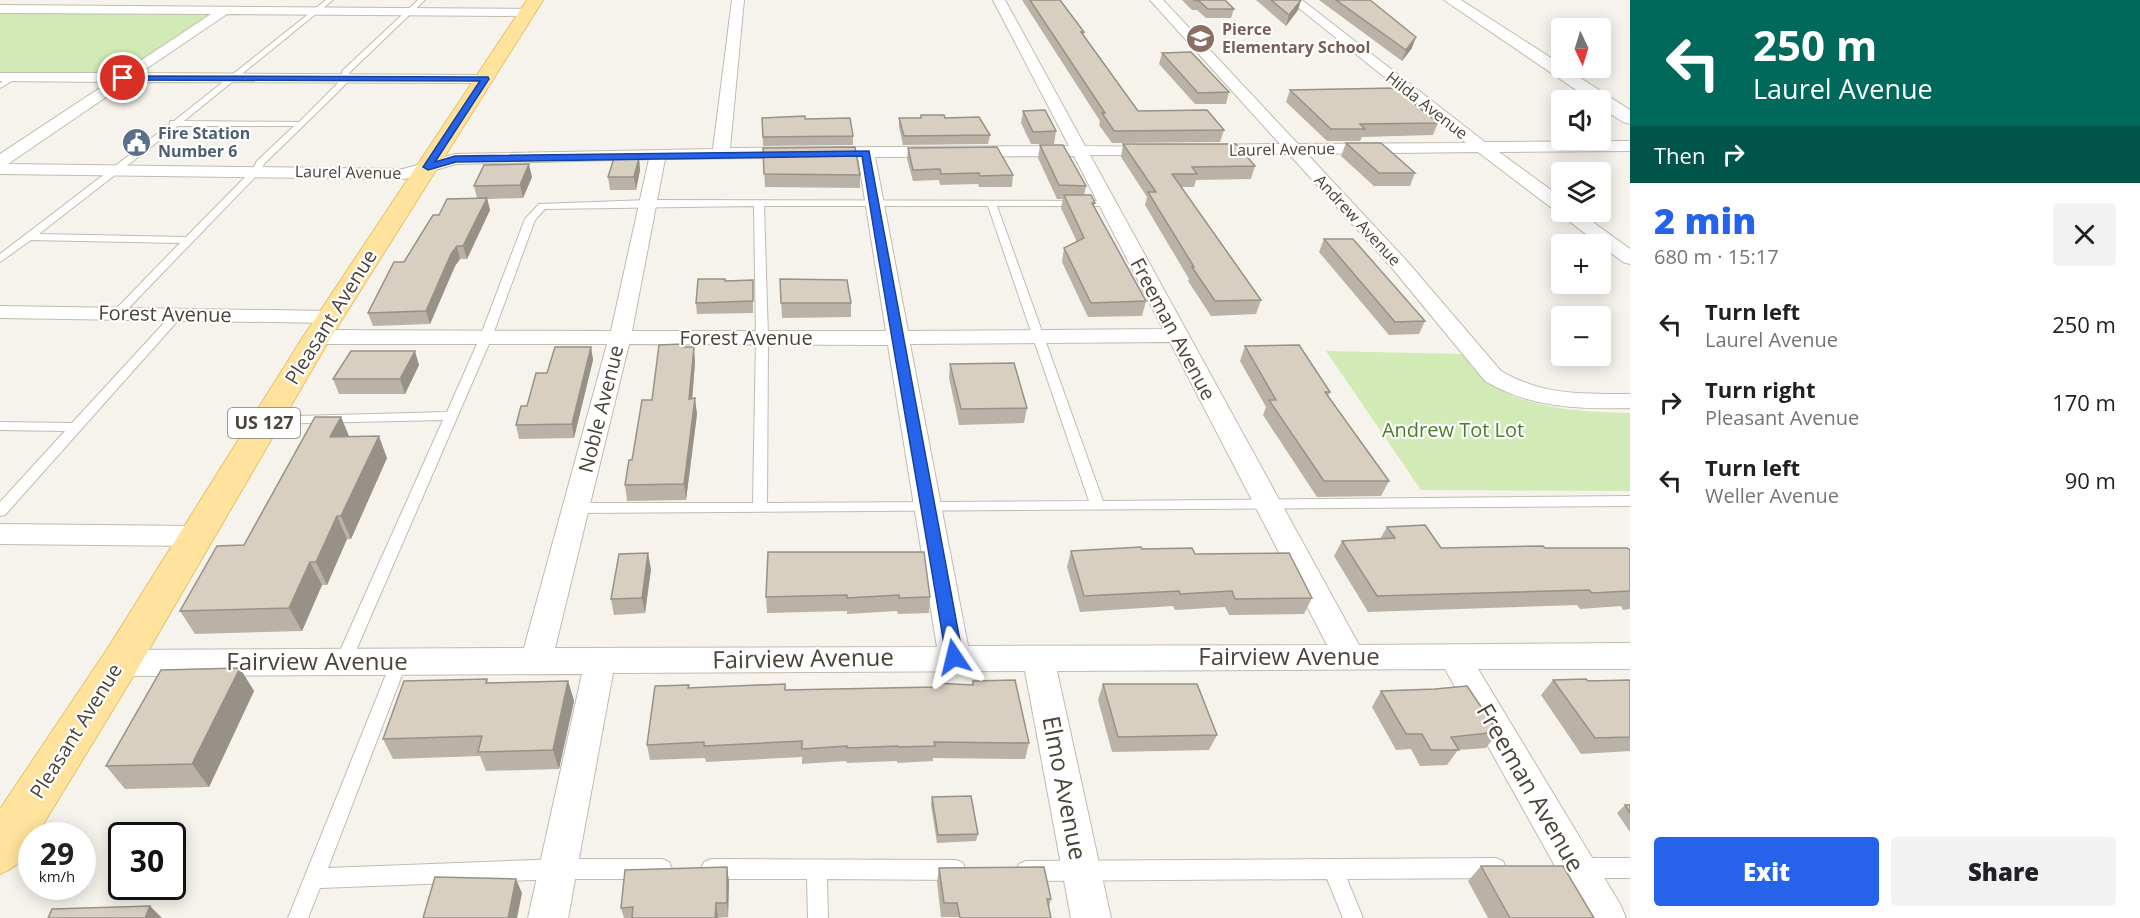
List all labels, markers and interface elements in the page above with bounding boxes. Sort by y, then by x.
text: 250 m [1753,16,1877,73]
place label: Pierce Elementary School [1222,18,1370,58]
north arrow [1551,18,1611,78]
map controls [1551,18,1611,366]
school or university icon: Pierce Elementary School [1185,22,1217,54]
icon: left [1654,24,1732,102]
pin [97,52,148,103]
icon: arrive [106,61,139,94]
street label: Hilda Avenue [1381,66,1473,144]
text: Laurel Avenue [1753,70,1933,107]
button: sound [1551,90,1611,150]
place label: Fire Station Number 6 [158,122,250,162]
public building icon: Fire Station Number 6 [121,126,153,158]
street label: Laurel Avenue [1229,137,1335,161]
icon: right [1717,138,1750,171]
text: Then [1654,140,1705,170]
street label: Laurel Avenue [295,160,401,184]
button: layers [1551,162,1611,222]
street label: Andrew Avenue [1310,170,1406,270]
text: 2 min [1654,196,1756,245]
button: close [2053,203,2116,266]
button: + [1551,234,1611,294]
text: 680 m · 15:17 [1654,243,1779,270]
street label: Pleasant Avenue [278,244,383,389]
street label: Freeman Avenue [1125,253,1222,405]
text: Turn left [1705,296,1800,326]
street label: Forest Avenue [98,299,232,328]
button: − [1551,306,1611,366]
icon: left [1654,308,1687,341]
text: 250 m [2052,309,2116,339]
street label: Forest Avenue [679,324,813,351]
text: Laurel Avenue [1705,326,1838,353]
street label: Noble Avenue [572,342,629,475]
text: Turn right [1705,374,1816,404]
icon: right [1654,386,1687,419]
text: 170 m [2052,387,2116,417]
text: Pleasant Avenue [1705,404,1859,431]
road number: US 127 [228,408,300,438]
park label: Andrew Tot Lot [1382,416,1524,443]
text: Turn left [1705,452,1800,482]
icon: left [1654,464,1687,497]
text: 90 m [2065,465,2116,495]
text: Weller Avenue [1705,482,1839,509]
position arrow [922,625,986,689]
street label: Fairview Avenue [712,639,894,676]
street label: Fairview Avenue [1198,639,1380,672]
street label: Fairview Avenue [226,644,408,677]
street label: Pleasant Avenue [23,658,128,803]
street label: Freeman Avenue [1470,697,1593,877]
street label: Elmo Avenue [1035,713,1096,862]
speed limit sign: 30 [108,822,186,900]
text: 29 [40,833,74,874]
button: Exit [1654,837,1879,906]
button: Share [1891,837,2116,906]
text: km/h [39,866,75,886]

